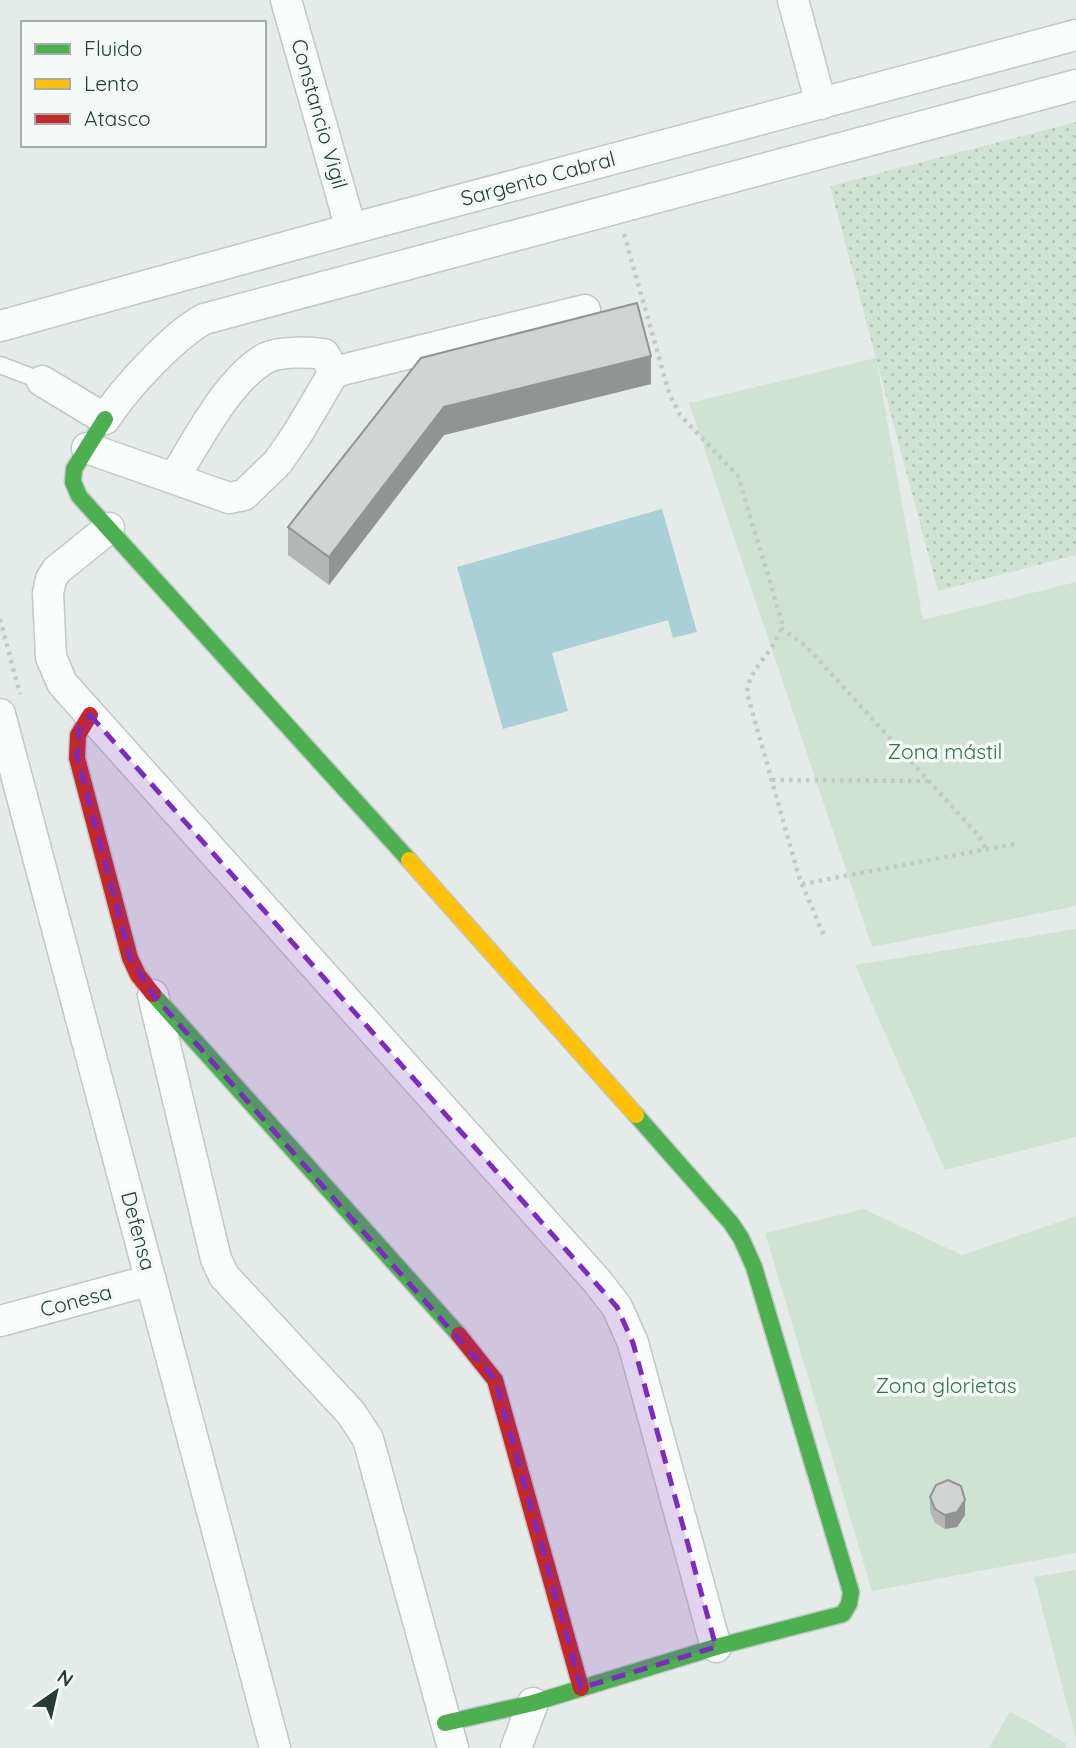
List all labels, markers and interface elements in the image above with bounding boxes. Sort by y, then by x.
legend [21,21,266,147]
text: Fluido [84,35,142,61]
street label: Constancio Vigil [286,36,354,192]
text: Lento [84,70,139,96]
text: Atasco [84,105,151,131]
street label: Sargento Cabral [458,145,618,211]
park label: Zona mástil [888,738,1002,764]
street label: Defensa [116,1188,162,1273]
street label: Conesa [37,1278,114,1322]
park label: Zona glorietas [875,1372,1017,1398]
north arrow [21,1657,91,1727]
text: N [53,1664,78,1692]

